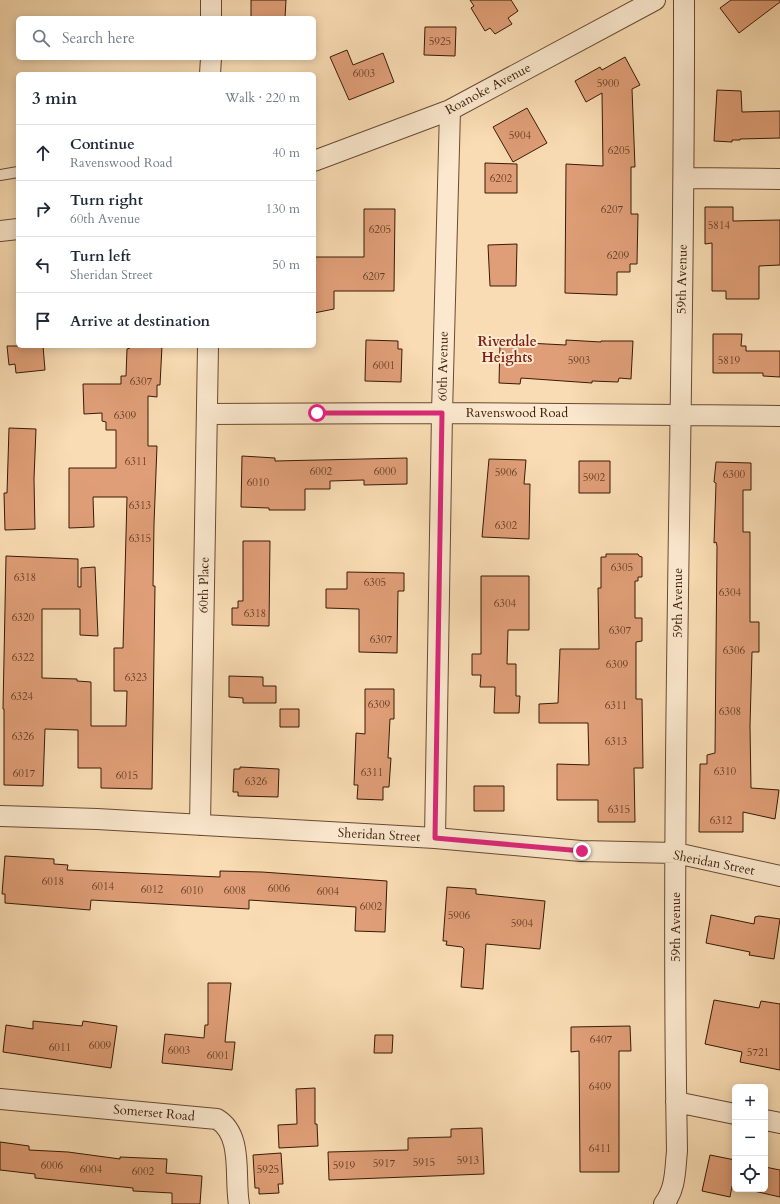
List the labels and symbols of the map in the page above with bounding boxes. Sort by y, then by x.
house number: 5925 [429,34,451,49]
street label: Roanoke Avenue [442,59,534,119]
house number: 6003 [353,66,376,81]
house number: 5900 [597,76,620,91]
house number: 5904 [509,128,532,143]
house number: 6205 [608,143,630,158]
house number: 6202 [490,171,513,186]
house number: 6207 [601,202,624,217]
house number: 5814 [708,218,731,233]
house number: 6205 [369,222,391,237]
street label: 59th Avenue [672,244,692,314]
house number: 6209 [607,248,630,263]
house number: 6207 [363,269,386,284]
street label: 60th Avenue [433,331,453,401]
district label: Riverdale Heights [477,332,537,367]
house number: 5903 [568,353,591,368]
house number: 5819 [718,353,741,368]
house number: 6001 [373,358,395,373]
house number: 6307 [130,374,153,389]
route start [308,404,326,422]
street label: Ravenswood Road [466,404,568,422]
house number: 6309 [114,408,137,423]
house number: 6311 [125,454,147,469]
house number: 6002 [310,464,333,479]
house number: 6000 [374,464,397,479]
house number: 5906 [495,465,518,480]
house number: 6300 [723,467,746,482]
house number: 5902 [583,470,606,485]
house number: 6010 [247,475,270,490]
house number: 6313 [129,498,152,513]
house number: 6302 [495,518,518,533]
house number: 6315 [129,531,151,546]
street label: 60th Place [195,557,213,613]
house number: 6305 [611,560,633,575]
street label: 59th Avenue [669,568,687,638]
house number: 6318 [14,570,36,585]
house number: 6305 [364,575,386,590]
house number: 6304 [719,585,742,600]
house number: 6304 [494,596,517,611]
house number: 6318 [244,606,266,621]
house number: 6320 [12,610,35,625]
house number: 6307 [609,623,632,638]
house number: 6307 [370,632,393,647]
house number: 6306 [723,643,746,658]
house number: 6322 [12,650,35,665]
house number: 6309 [606,657,629,672]
house number: 6323 [125,670,148,685]
house number: 6324 [11,689,34,704]
house number: 6309 [368,697,391,712]
house number: 6311 [605,698,627,713]
house number: 6308 [719,704,741,719]
house number: 6326 [12,729,35,744]
house number: 6313 [605,734,628,749]
house number: 6310 [714,764,737,779]
house number: 6311 [361,765,383,780]
house number: 6017 [13,766,36,781]
house number: 6015 [116,768,138,783]
house number: 6326 [245,774,268,789]
house number: 6315 [608,802,630,817]
house number: 6312 [710,813,733,828]
street label: Sheridan Street [337,824,421,846]
route end [573,842,591,860]
street label: Sheridan Street [672,846,756,880]
house number: 6018 [42,874,64,889]
house number: 6014 [92,879,115,894]
house number: 6006 [268,881,291,896]
house number: 6012 [141,882,164,897]
house number: 6010 [181,883,204,898]
house number: 6008 [224,883,246,898]
house number: 6004 [317,884,340,899]
street label: 59th Avenue [667,892,685,962]
house number: 6002 [360,899,383,914]
house number: 5906 [448,908,471,923]
house number: 5904 [511,916,534,931]
house number: 6407 [590,1032,613,1047]
house number: 6009 [89,1038,112,1053]
house number: 6011 [49,1040,71,1055]
house number: 6003 [168,1043,191,1058]
house number: 5721 [747,1045,769,1060]
house number: 6001 [207,1048,229,1063]
house number: 6409 [589,1079,612,1094]
street label: Somerset Road [113,1100,196,1126]
house number: 6411 [589,1141,611,1156]
house number: 5913 [457,1153,480,1168]
house number: 5915 [413,1155,435,1170]
house number: 5917 [373,1156,396,1171]
house number: 6006 [41,1158,64,1173]
house number: 5919 [333,1158,356,1173]
house number: 6004 [80,1162,103,1177]
house number: 5925 [257,1162,279,1177]
house number: 6002 [132,1164,155,1179]

